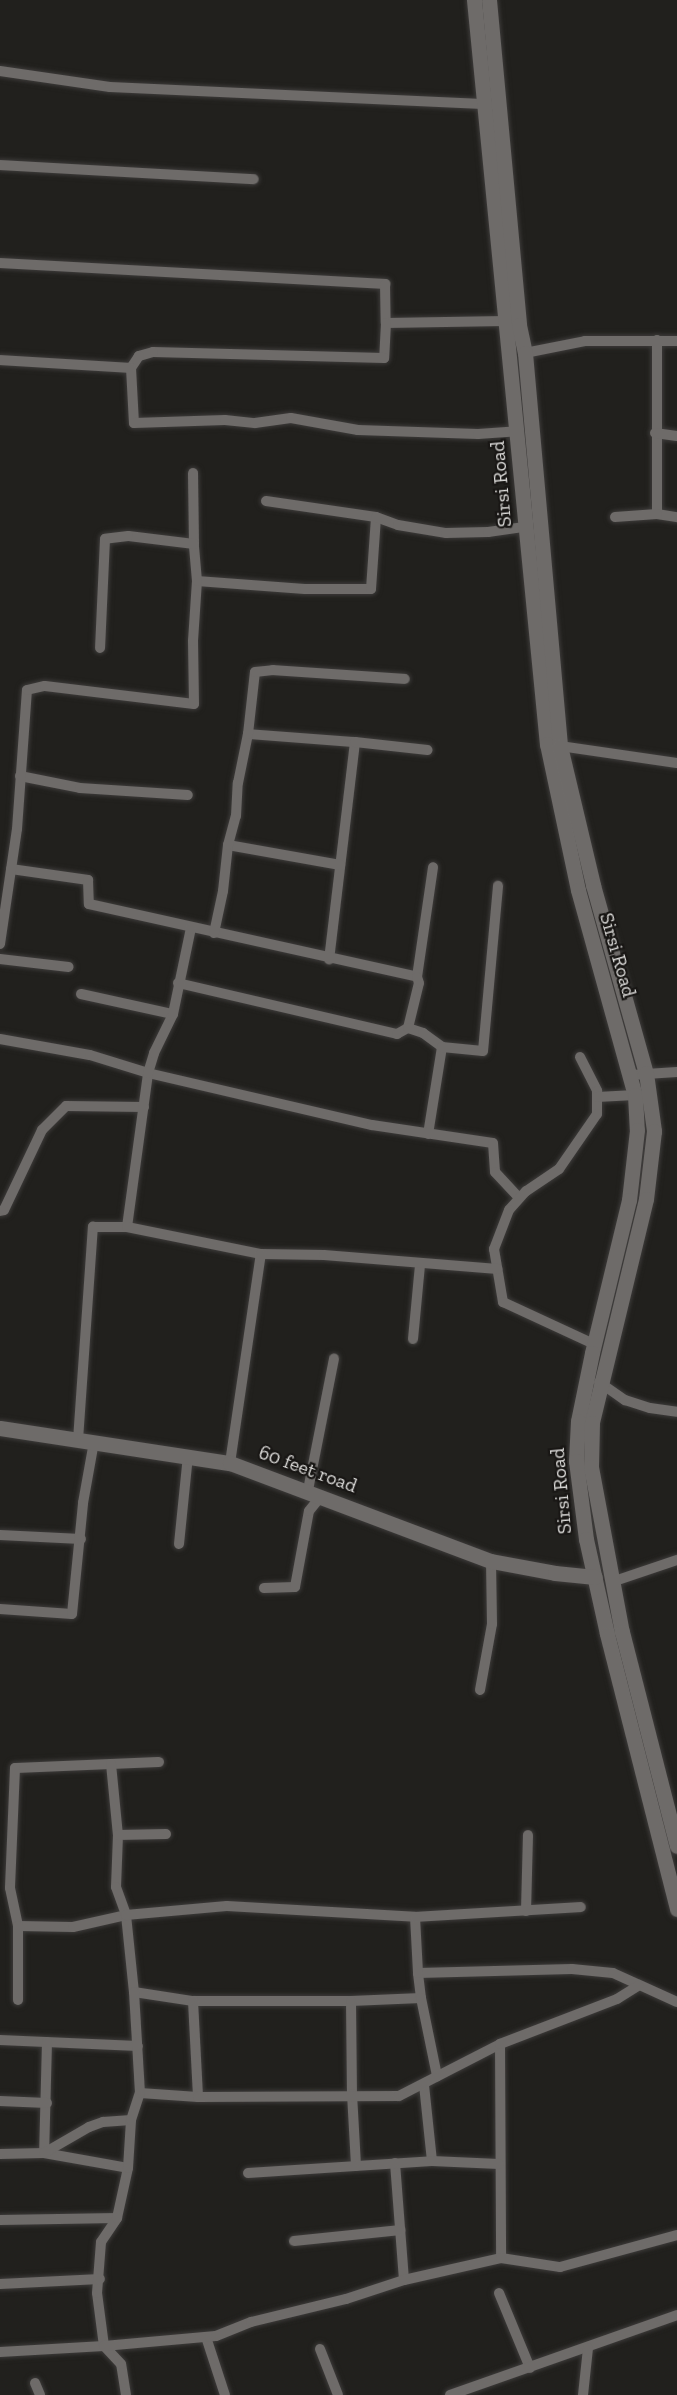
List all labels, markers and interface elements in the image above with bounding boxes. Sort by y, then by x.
street label: Sirsi Road [485,440,517,528]
street label: Sirsi Road [595,910,641,1000]
street label: 60 feet road [256,1440,360,1498]
street label: Sirsi Road [545,1447,577,1535]

